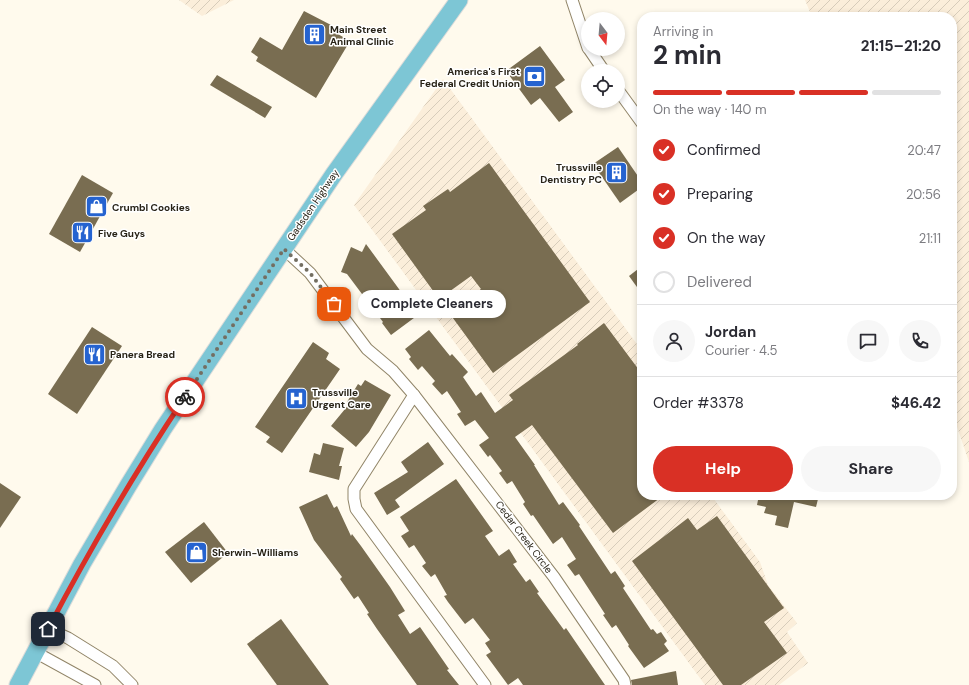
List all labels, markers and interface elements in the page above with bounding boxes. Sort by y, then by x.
north arrow [581,12,625,56]
map controls [581,12,625,108]
building icon: Main Street Animal Clinic [302,22,328,48]
place label: Main Street Animal Clinic [330,23,394,48]
text: Arriving in [653,23,713,40]
text: 21:15–21:20 [861,36,941,56]
text: 2 min [653,38,722,72]
bank icon: America's First Federal Credit Union [522,64,548,90]
button: locate [581,64,625,108]
place label: America's First Federal Credit Union [420,65,520,90]
text: On the way · 140 m [653,101,767,118]
icon: check [653,139,675,161]
text: Confirmed [687,140,761,160]
text: 20:47 [907,142,941,159]
building icon: Trussville Dentistry PC [604,160,630,186]
place label: Trussville Dentistry PC [540,161,602,186]
street label: Gadsden Highway [284,166,342,243]
icon: check [653,183,675,205]
text: Preparing [687,184,753,204]
text: 20:56 [906,186,941,203]
shop icon: Crumbl Cookies [84,194,110,220]
place label: Crumbl Cookies [112,201,190,214]
restaurant icon: Five Guys [70,220,96,246]
place label: Five Guys [98,227,145,240]
icon: check [653,227,675,249]
text: On the way [687,228,766,248]
text: 21:11 [919,230,941,247]
text: Delivered [687,272,752,292]
pin [317,287,351,321]
callout: Complete Cleaners [358,290,506,318]
icon: bag [323,293,345,315]
text: Complete Cleaners [371,295,493,312]
button: person [653,320,695,362]
button: chat [847,320,889,362]
button: phone [899,320,941,362]
text: Jordan [705,322,756,342]
restaurant icon: Panera Bread [81,341,107,367]
text: Courier · 4.5 [705,342,778,359]
place label: Panera Bread [110,348,175,361]
courier [165,377,205,417]
hospital icon: Trussville Urgent Care [284,385,310,411]
icon: bike [174,386,196,408]
place label: Trussville Urgent Care [312,386,371,411]
text: Order #3378 [653,393,744,413]
text: $46.42 [891,393,941,413]
button: Help [653,446,793,492]
button: Share [801,446,941,492]
street label: Cedar Creek Circle [493,498,556,576]
shop icon: Sherwin-Williams [183,539,209,565]
place label: Sherwin-Williams [212,546,298,559]
pin [31,612,65,646]
icon: home [37,618,59,640]

